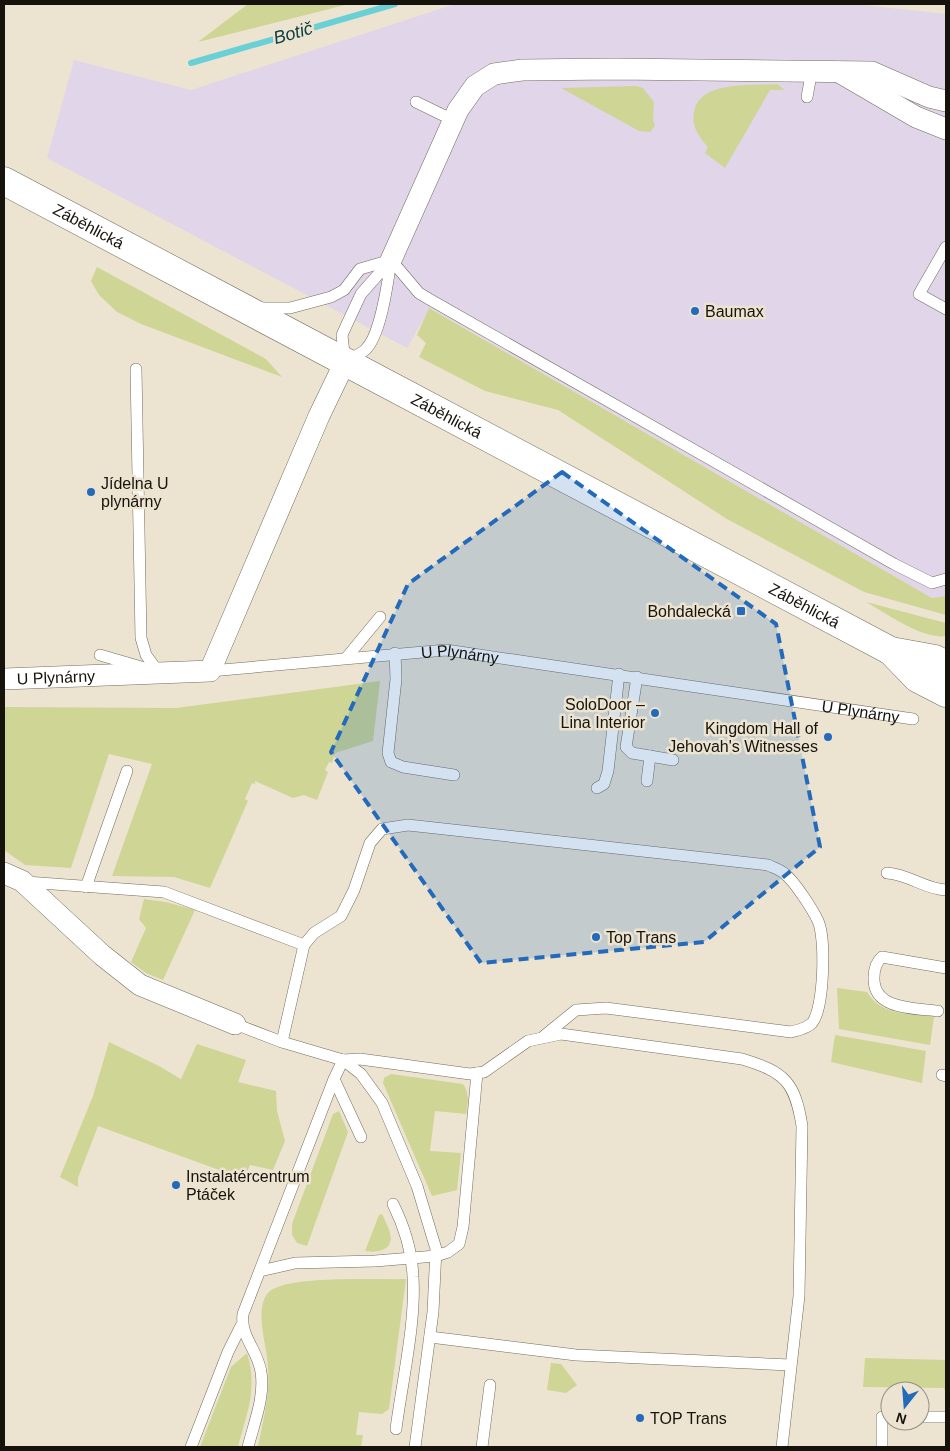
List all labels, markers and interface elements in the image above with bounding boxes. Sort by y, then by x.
water label: Botič [271,18,315,48]
street label: Záběhlická [50,201,127,252]
place label: Baumax [705,303,764,320]
marker: Baumax [689,305,701,317]
street label: Záběhlická [408,390,485,442]
place label: Jídelna U plynárny [101,475,169,510]
marker: Jídelna U plynárny [85,486,97,498]
street label: Záběhlická [766,580,843,631]
place label: Bohdalecká [647,603,731,620]
marker: Bohdalecká [735,605,747,617]
street label: U Plynárny [420,642,500,667]
street label: U Plynárny [17,667,95,687]
place label: SoloDoor – Lina Interior [561,696,646,731]
street label: U Plynárny [821,698,900,726]
marker: SoloDoor – Lina Interior [649,707,661,719]
place label: Kingdom Hall of Jehovah's Witnesses [668,720,819,755]
marker: Kingdom Hall of Jehovah's Witnesses [822,731,834,743]
place label: Top Trans [606,929,676,946]
marker: Top Trans [590,931,602,943]
place label: Instalatércentrum Ptáček [186,1168,310,1203]
marker: Instalatércentrum Ptáček [170,1179,182,1191]
north arrow [880,1381,930,1431]
text: N [894,1409,908,1428]
place label: TOP Trans [650,1410,727,1427]
marker: TOP Trans [634,1412,646,1424]

